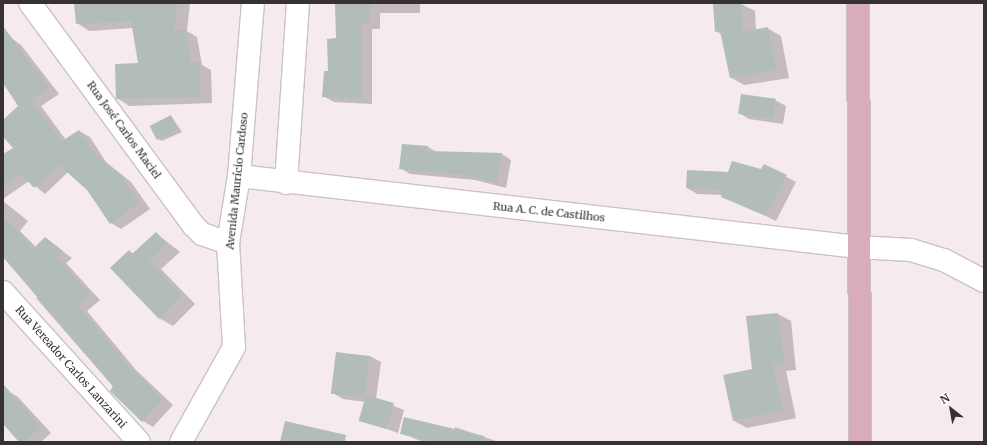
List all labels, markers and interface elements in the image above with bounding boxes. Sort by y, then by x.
street label: Rua José Carlos Maciel [84,79,164,181]
street label: Avenida Maurício Cardoso [223,112,251,250]
street label: Rua A. C. de Castilhos [492,200,606,224]
street label: Rua Vereador Carlos Lanzarini [13,303,129,431]
north arrow [931,389,971,429]
text: N [937,390,952,407]

